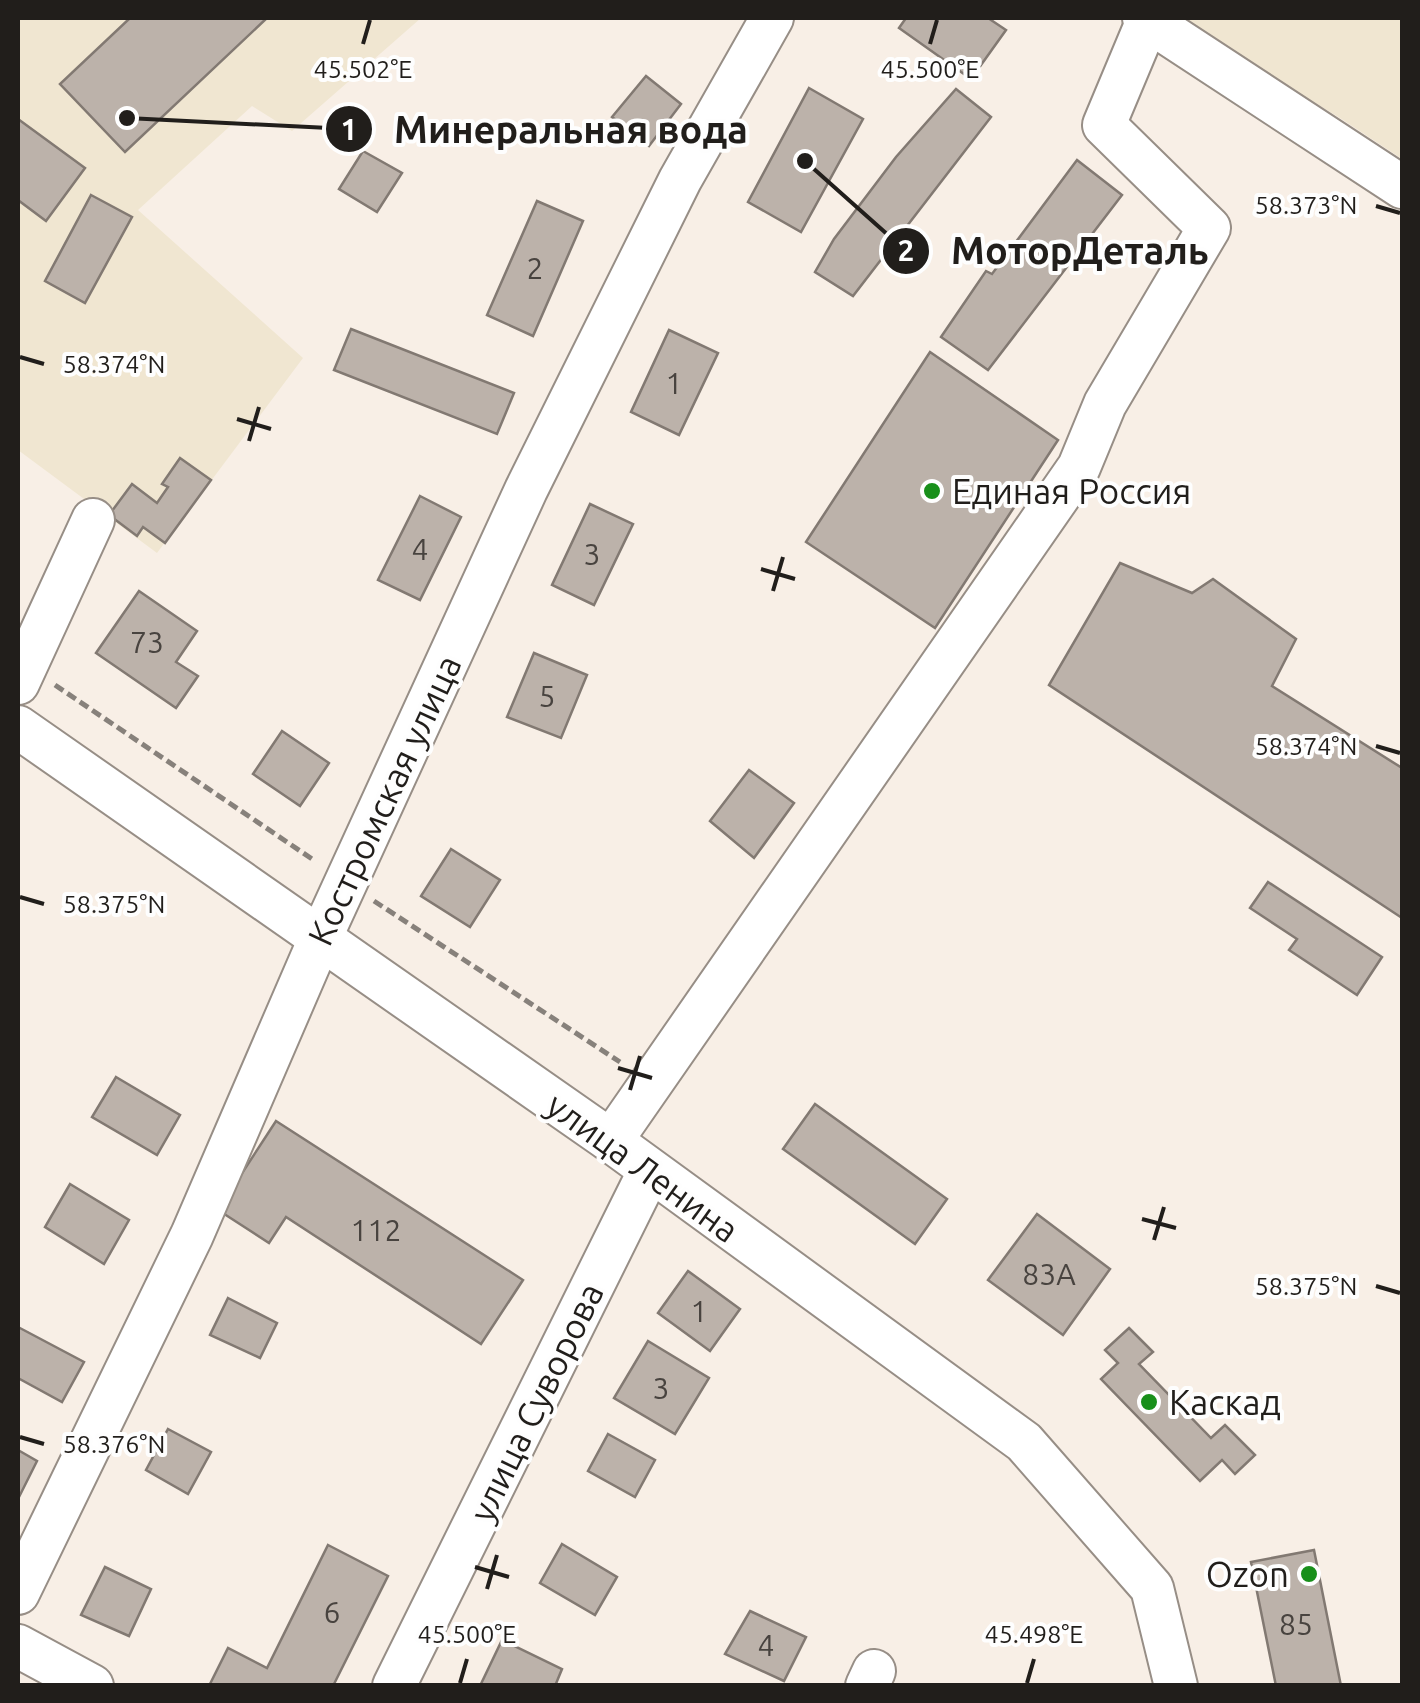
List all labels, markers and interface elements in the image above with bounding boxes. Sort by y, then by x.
text: 45.502°E [314,55,412,83]
text: 45.500°E [881,55,979,83]
callout: Минеральная вода [324,95,768,163]
text: Минеральная вода [394,108,748,150]
text: 1 [341,112,357,146]
text: 58.373°N [1255,191,1357,219]
callout: МоторДеталь [881,217,1229,285]
text: МоторДеталь [951,229,1209,271]
text: 2 [898,233,914,267]
house number: 2 [527,251,543,285]
text: 58.374°N [63,350,165,378]
house number: 1 [666,366,682,400]
place label: Единая Россия [952,471,1191,511]
marker: Единая Россия [921,480,943,502]
house number: 4 [412,532,428,566]
house number: 3 [584,537,600,571]
house number: 73 [130,625,164,659]
street label: Костромская улица [299,649,469,951]
house number: 5 [539,679,555,713]
text: 58.374°N [1255,732,1357,760]
text: 58.375°N [63,890,165,918]
street label: улица Ленина [539,1084,747,1250]
house number: 112 [351,1213,401,1247]
house number: 83А [1022,1257,1076,1291]
text: 58.375°N [1255,1272,1357,1300]
street label: улица Суворова [461,1276,611,1528]
house number: 1 [691,1294,707,1328]
house number: 3 [653,1371,669,1405]
place label: Каскад [1169,1382,1281,1422]
marker: Каскад [1138,1391,1160,1413]
text: 58.376°N [63,1430,165,1458]
place label: Ozon [1206,1554,1289,1594]
marker: Ozon [1298,1563,1320,1585]
house number: 6 [324,1595,340,1629]
house number: 85 [1279,1607,1313,1641]
text: 45.500°E [418,1620,516,1648]
text: 45.498°E [985,1620,1083,1648]
house number: 4 [758,1628,774,1662]

